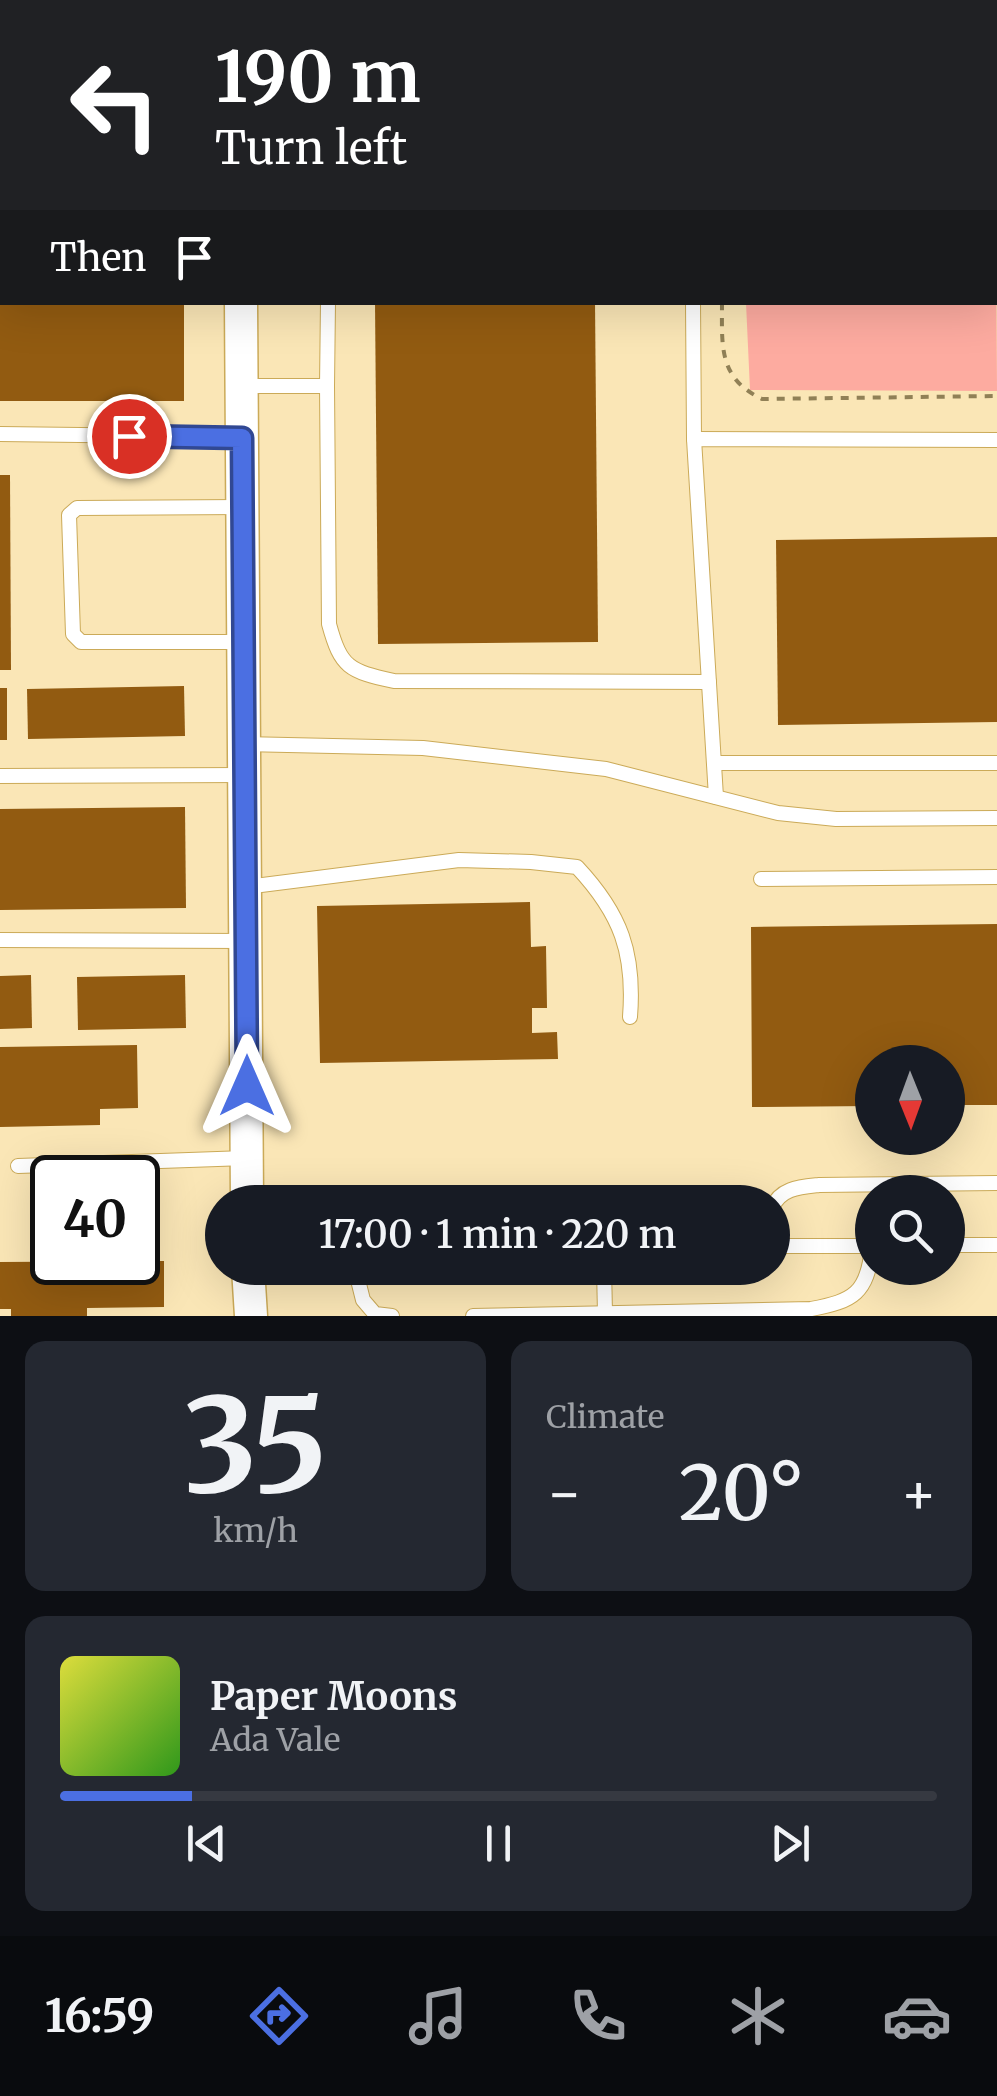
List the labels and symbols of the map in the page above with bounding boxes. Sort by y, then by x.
pin [87,394,172,479]
position arrow [195,1034,299,1138]
north arrow [855,1045,965,1155]
speed limit sign: 40 [30,1155,160,1285]

